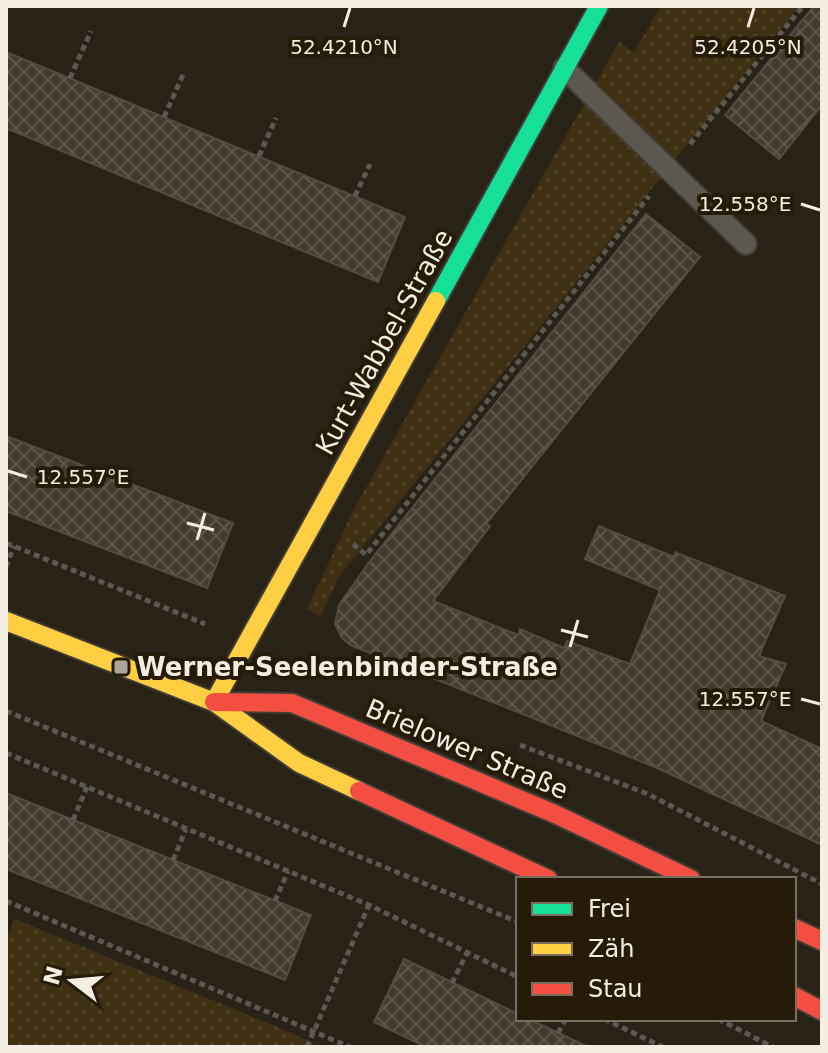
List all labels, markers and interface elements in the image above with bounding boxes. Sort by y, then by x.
text: 52.4210°N [290,35,398,59]
text: 52.4205°N [694,35,802,59]
text: 12.558°E [699,192,791,216]
street label: Kurt-Wabbel-Straße [310,224,458,460]
text: 12.557°E [37,465,129,489]
place label: Werner-Seelenbinder-Straße [137,652,558,682]
marker: Werner-Seelenbinder-Straße [112,658,130,676]
text: 12.557°E [699,687,791,711]
street label: Brielower Straße [361,693,573,805]
legend [516,877,796,1021]
text: Frei [588,895,631,923]
text: Zäh [588,935,634,963]
north arrow [32,941,112,1021]
text: N [39,963,68,988]
text: Stau [588,975,643,1003]

